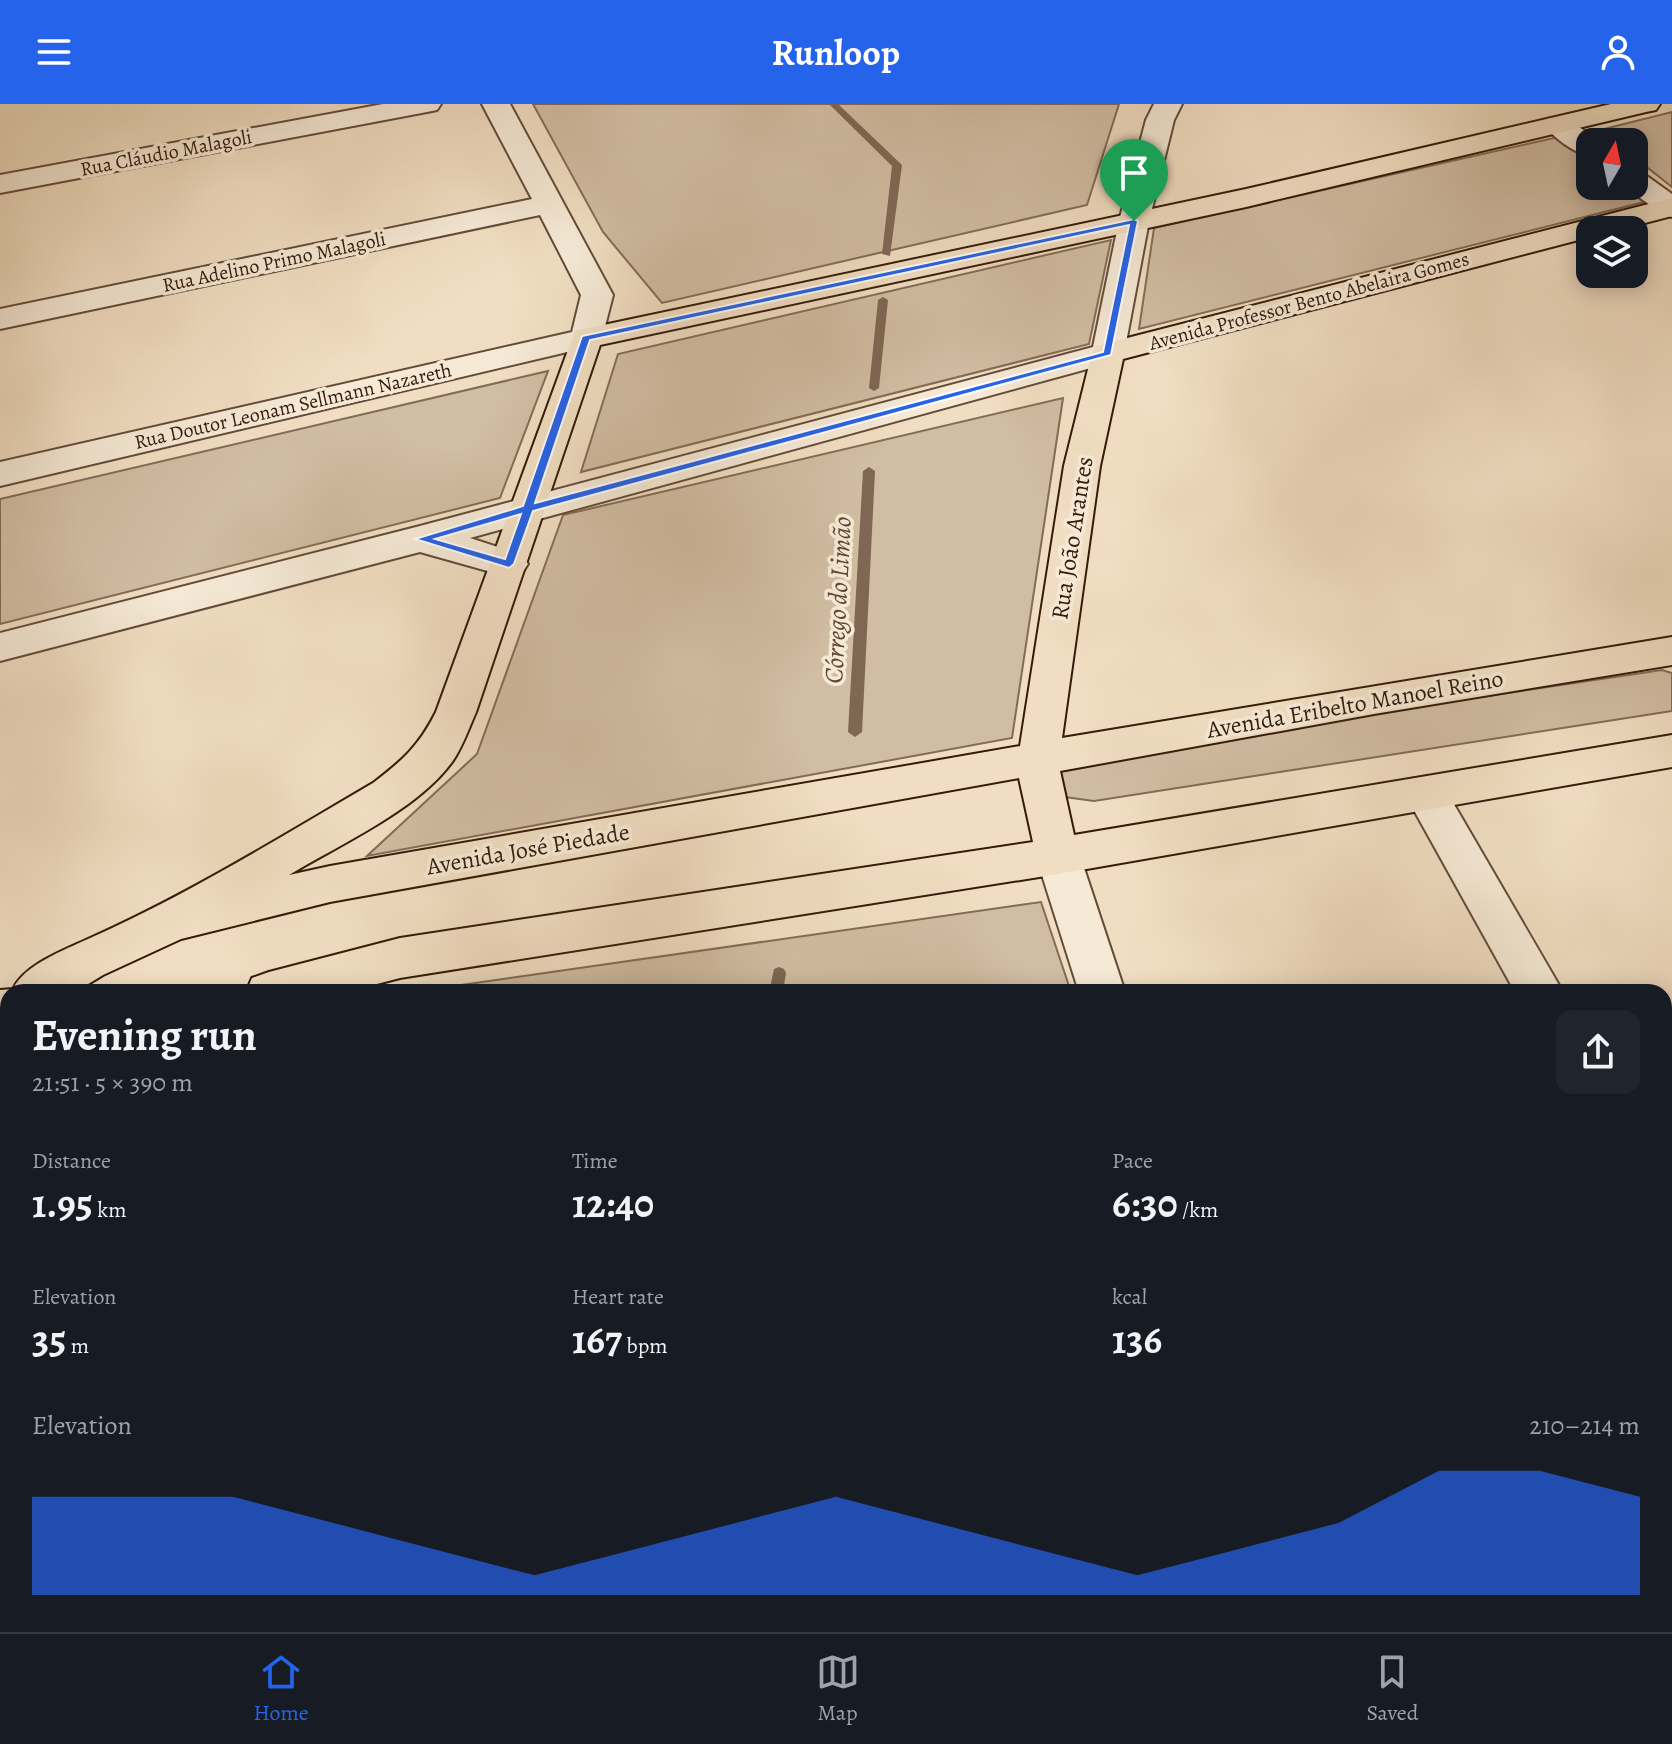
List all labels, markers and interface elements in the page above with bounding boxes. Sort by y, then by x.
text: Runloop [772,28,900,77]
icon: menu [32,30,76,74]
icon: person [1596,30,1640,74]
street label: Rua Cláudio Malagoli [78,123,254,183]
north arrow [1576,128,1648,200]
map controls [1576,128,1648,288]
pin [1100,139,1168,221]
icon: arrive [1112,151,1156,195]
button: layers [1576,216,1648,288]
street label: Rua Adelino Primo Malagoli [160,225,388,299]
street label: Avenida Professor Bento Abelaira Gomes [1145,245,1472,357]
street label: Rua Doutor Leonam Sellmann Nazareth [132,356,455,456]
street label: Rua João Arantes [1043,454,1101,622]
water label: Córrego do Limão [816,516,860,684]
street label: Avenida Eribelto Manoel Reino [1203,662,1506,746]
street label: Avenida José Piedade [423,815,632,883]
text: Evening run [32,1005,257,1065]
button: share [1556,1010,1640,1094]
text: 21:51 · 5 × 390 m [32,1065,193,1100]
text: Distance [32,1146,111,1176]
text: Time [572,1146,618,1176]
text: Pace [1112,1146,1153,1176]
text: 1.95 [32,1176,93,1231]
text: 12:40 [572,1176,654,1231]
text: 6:30 [1112,1176,1178,1231]
text: km [93,1195,127,1225]
text: /km [1178,1195,1218,1225]
text: Elevation [32,1282,116,1312]
text: Heart rate [572,1282,664,1312]
text: kcal [1112,1282,1147,1312]
text: 35 [32,1312,66,1367]
text: 167 [572,1312,622,1367]
text: 136 [1112,1312,1162,1367]
text: m [66,1331,89,1361]
text: bpm [622,1331,668,1361]
text: Elevation [32,1408,132,1443]
text: 210–214 m [1529,1408,1640,1443]
tab: Home [253,1650,309,1728]
tab: Map [816,1650,860,1728]
tab: Saved [1366,1650,1419,1728]

